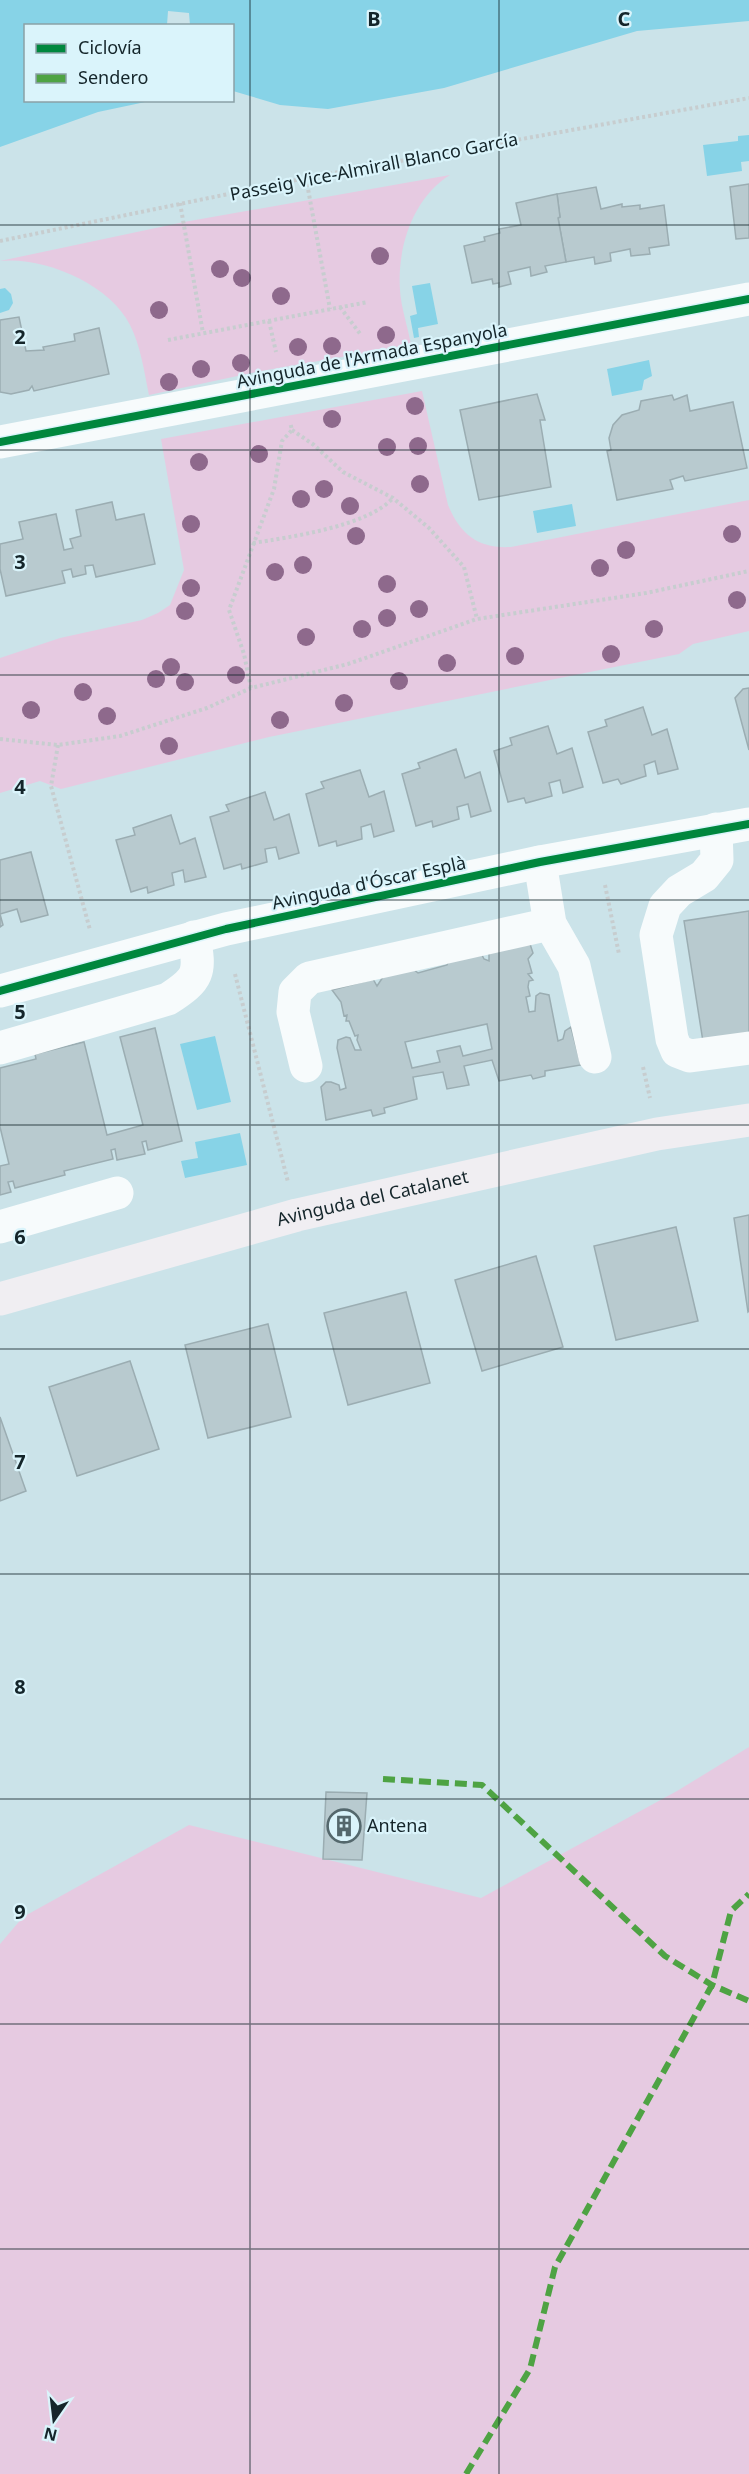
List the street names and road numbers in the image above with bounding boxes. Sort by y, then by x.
street label: Passeig Vice-Almirall Blanco García [228,126,520,206]
street label: Avinguda de l'Armada Espanyola [234,317,509,393]
street label: Avinguda d'Óscar Esplà [270,850,468,914]
street label: Avinguda del Catalanet [274,1164,471,1231]

